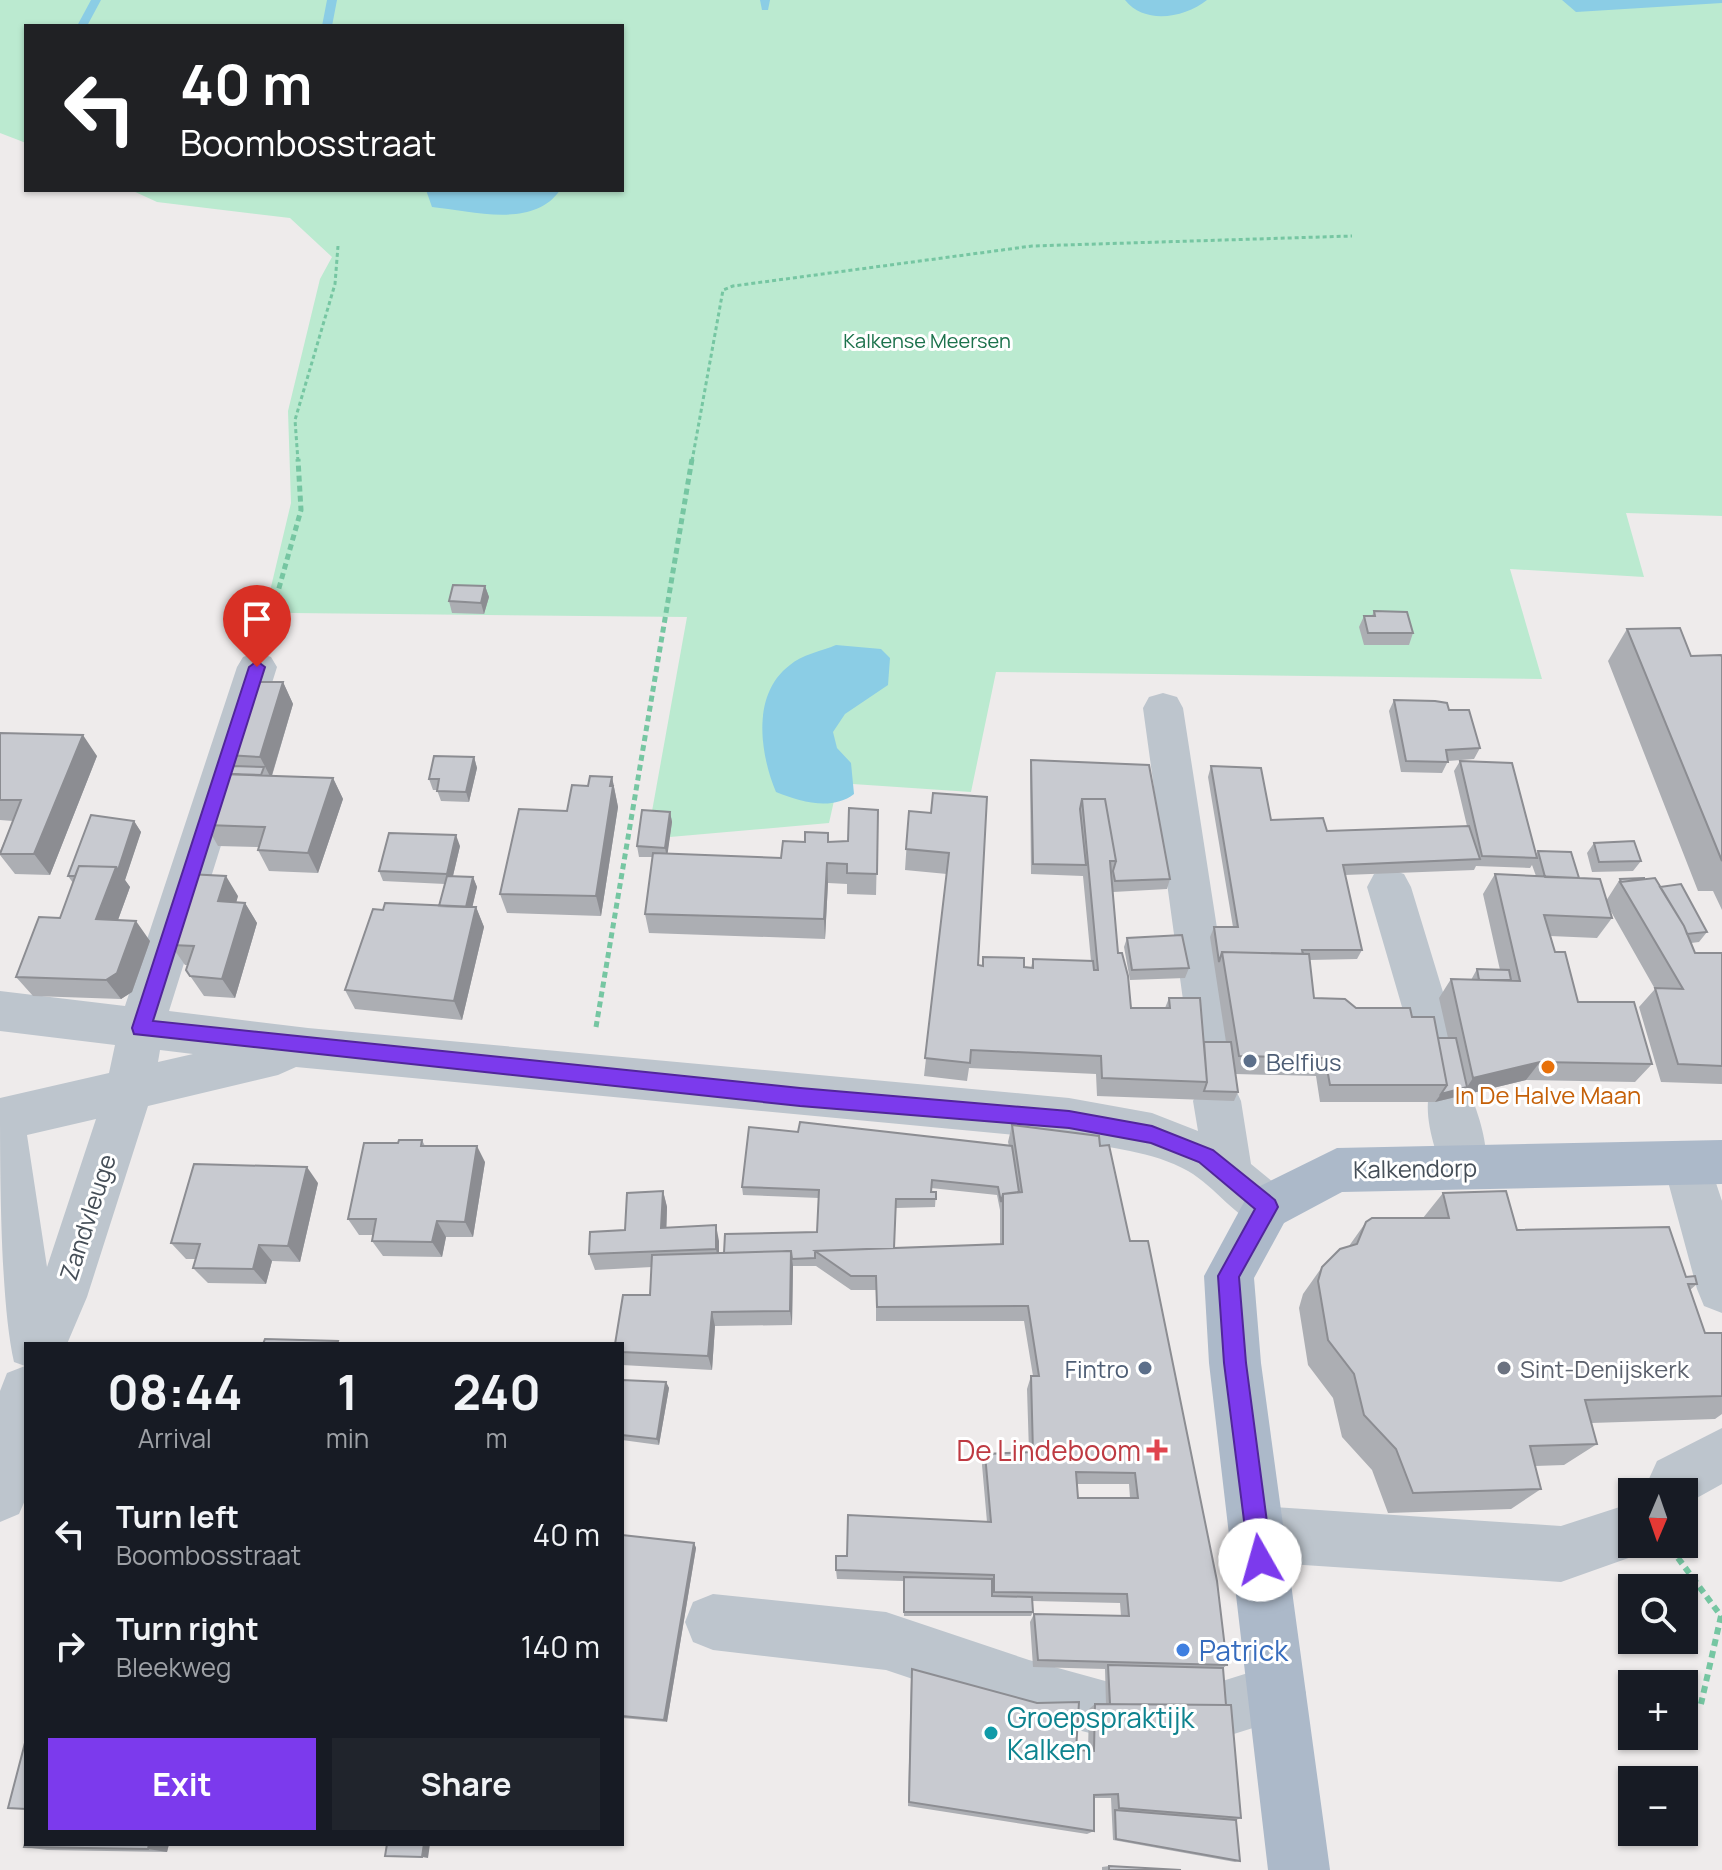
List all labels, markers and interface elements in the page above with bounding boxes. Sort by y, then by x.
text: 40 m [180,45,312,122]
icon: left [48,56,152,160]
text: Boombosstraat [180,118,437,167]
park label: Kalkense Meersen [843,327,1011,354]
pin [223,585,291,667]
icon: arrive [235,597,279,641]
place label: Belfius [1266,1045,1342,1078]
marker: Belfius [1241,1052,1259,1070]
marker: In De Halve Maan [1539,1058,1557,1076]
place label: In De Halve Maan [1455,1078,1641,1111]
street label: Zandvleuge [51,1150,123,1284]
street label: Kalkendorp [1353,1150,1477,1186]
place label: Fintro [1065,1352,1129,1385]
place label: Sint-Denijskerk [1520,1352,1690,1385]
text: 08:44 [107,1359,242,1424]
text: 1 [337,1359,358,1424]
text: 240 [452,1359,541,1424]
marker: Fintro [1136,1359,1154,1377]
marker: Sint-Denijskerk [1495,1359,1513,1377]
text: Arrival [138,1420,212,1456]
text: min [326,1420,369,1456]
text: m [486,1420,508,1456]
place label: De Lindeboom [956,1431,1141,1469]
marker: De Lindeboom [1148,1441,1166,1459]
north arrow [1618,1478,1698,1558]
map controls [1618,1478,1698,1846]
text: Turn left [116,1496,239,1537]
icon: left [48,1512,92,1556]
text: 40 m [533,1514,600,1555]
position arrow [1218,1518,1302,1602]
text: Boombosstraat [116,1537,301,1573]
button: search [1618,1574,1698,1654]
text: Turn right [116,1608,259,1649]
icon: right [48,1624,92,1668]
text: 140 m [521,1626,600,1667]
place label: Patrick [1199,1631,1289,1669]
marker: Patrick [1174,1641,1192,1659]
text: Bleekweg [116,1649,231,1685]
button: + [1618,1670,1698,1750]
place label: Groepspraktijk Kalken [1007,1698,1196,1768]
marker: Groepspraktijk Kalken [982,1724,1000,1742]
button: Exit [48,1738,316,1830]
button: Share [332,1738,600,1830]
button: − [1618,1766,1698,1846]

